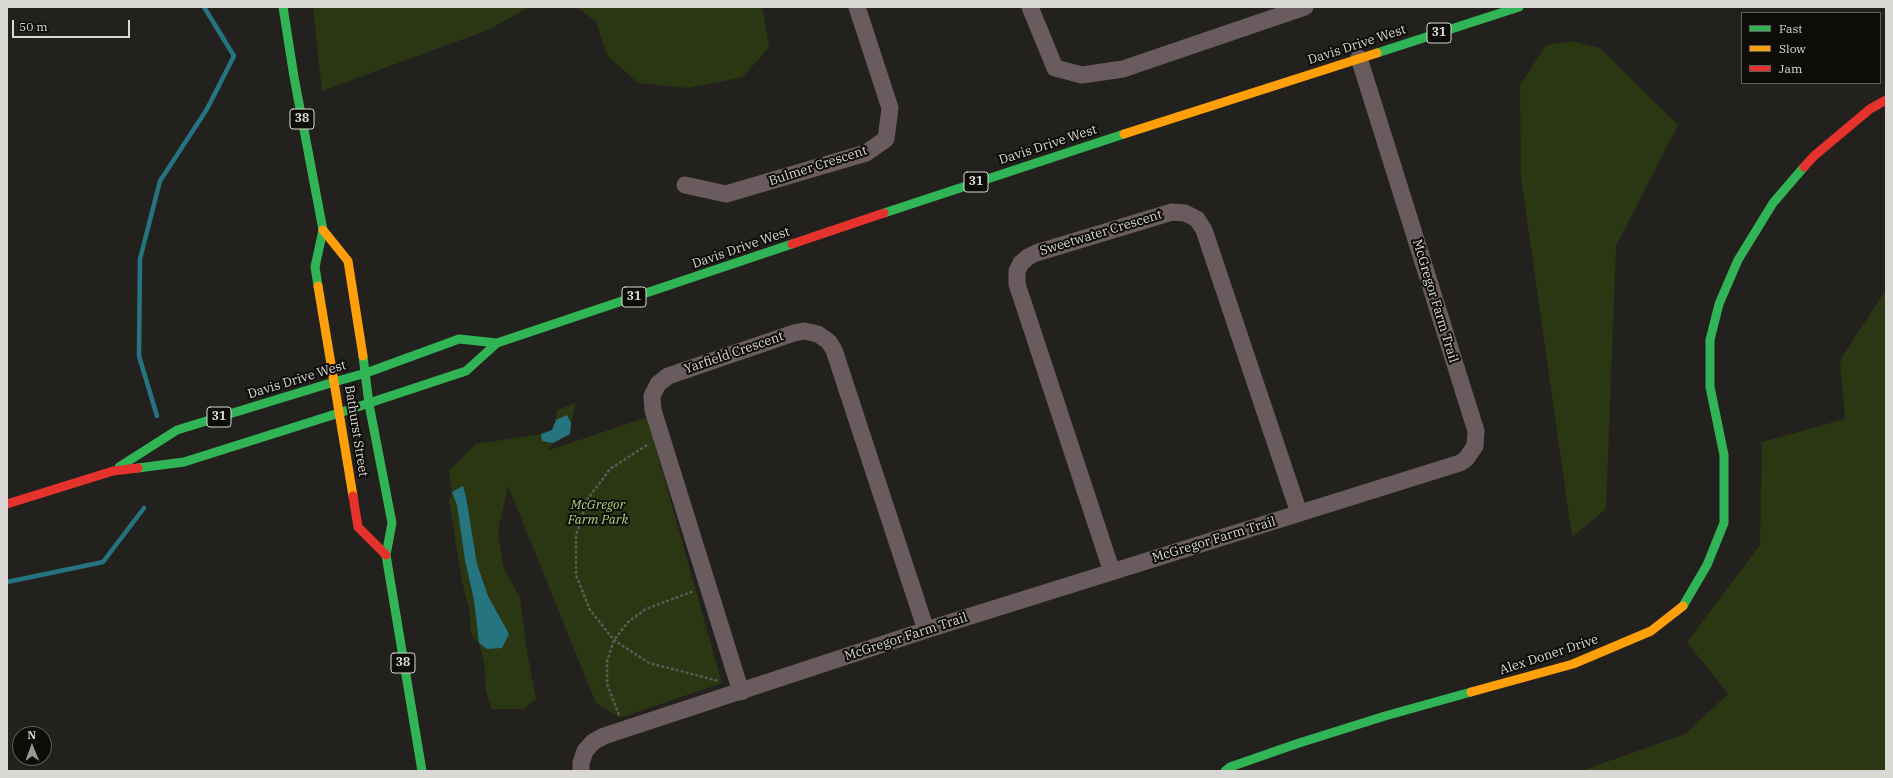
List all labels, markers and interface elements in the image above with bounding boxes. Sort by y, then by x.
scale bar [14,12,132,38]
legend [1741,12,1881,84]
text: 50 m [19,19,48,34]
text: Fast [1779,21,1803,36]
street label: Davis Drive West [1306,22,1408,68]
road number: 31 [1427,23,1451,43]
text: Slow [1779,41,1806,56]
text: Jam [1779,61,1802,76]
road number: 38 [290,109,314,129]
street label: Davis Drive West [997,122,1099,168]
street label: Bulmer Crescent [767,143,869,189]
road number: 31 [964,172,988,192]
street label: Sweetwater Crescent [1038,207,1164,259]
street label: Davis Drive West [690,224,792,272]
street label: McGregor Farm Trail [1409,237,1461,365]
road number: 31 [622,287,646,307]
street label: Yarfield Crescent [682,329,786,377]
street label: Davis Drive West [246,358,348,402]
street label: Bathurst Street [341,384,371,478]
road number: 31 [207,407,231,427]
park label: McGregor Farm Park [568,497,628,528]
street label: McGregor Farm Trail [1150,514,1278,566]
street label: McGregor Farm Trail [843,610,969,664]
street label: Alex Doner Drive [1498,632,1600,678]
road number: 38 [391,653,415,673]
north arrow [12,726,52,766]
text: N [27,728,36,742]

